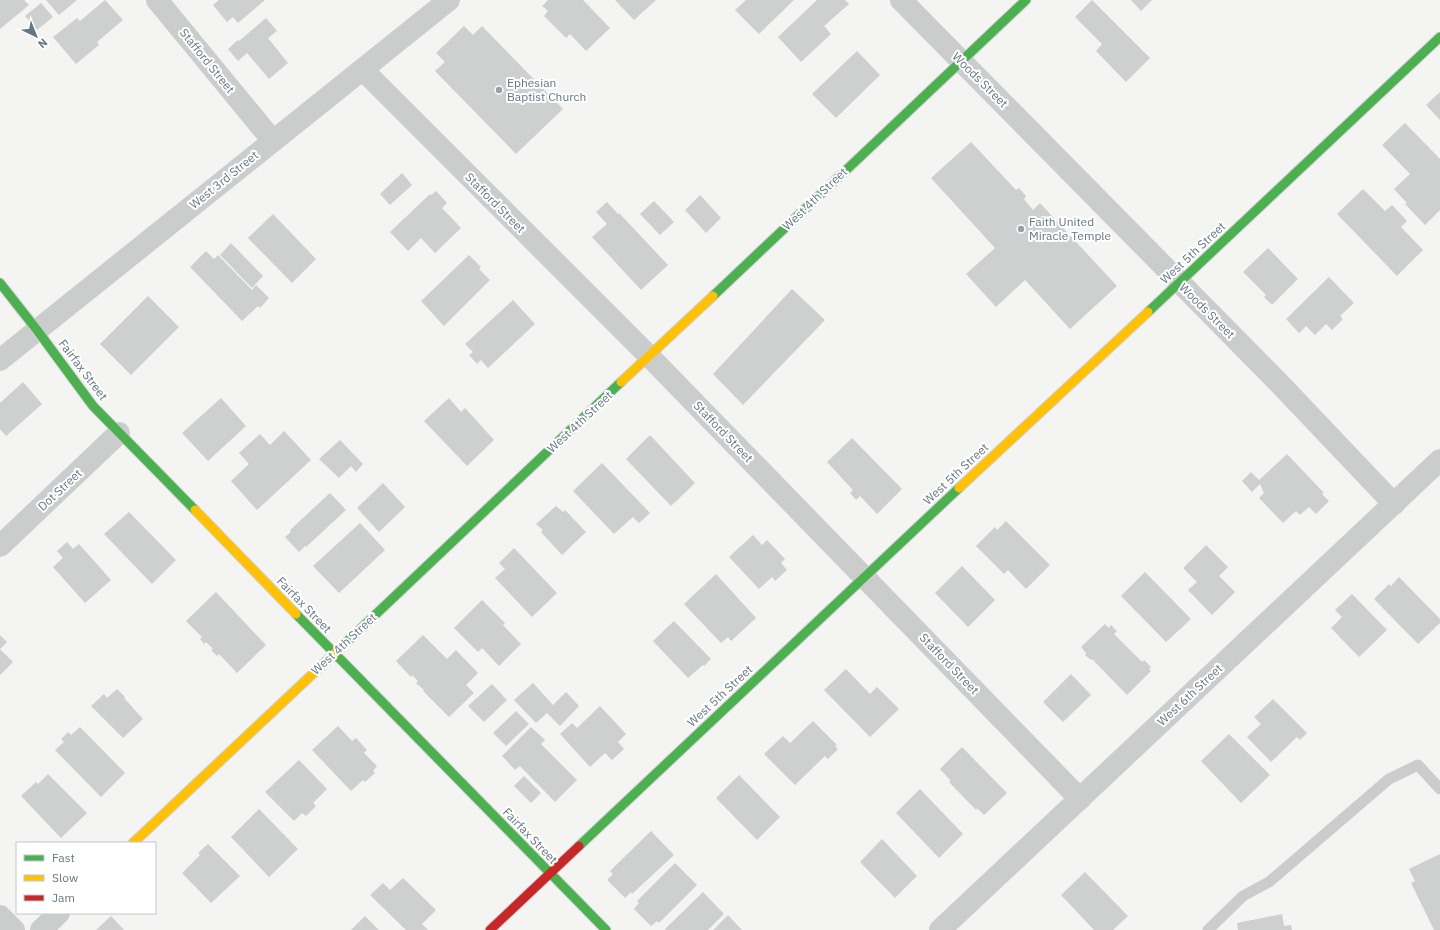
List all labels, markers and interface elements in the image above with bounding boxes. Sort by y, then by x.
north arrow [16,16,56,56]
street label: Stafford Street [177,25,238,96]
text: N [35,35,51,51]
street label: Woods Street [949,49,1011,111]
place label: Ephesian Baptist Church [507,75,586,104]
marker: Ephesian Baptist Church [494,85,504,95]
street label: West 3rd Street [186,147,261,212]
street label: West 4th Street [779,164,850,233]
street label: Stafford Street [462,169,529,236]
place label: Faith United Miracle Temple [1029,214,1112,243]
street label: West 5th Street [1157,219,1228,287]
marker: Faith United Miracle Temple [1016,224,1026,234]
street label: Woods Street [1176,280,1238,342]
street label: Fairfax Street [56,336,111,403]
street label: West 4th Street [544,388,615,456]
street label: Stafford Street [690,398,756,465]
street label: West 5th Street [920,440,991,508]
street label: Dot Street [35,465,85,514]
street label: Fairfax Street [274,573,335,636]
street label: West 4th Street [308,610,379,678]
street label: Stafford Street [916,630,982,697]
street label: West 6th Street [1154,661,1225,729]
street label: West 5th Street [684,662,755,730]
street label: Fairfax Street [500,804,561,867]
legend [16,842,156,914]
text: Fast [52,850,75,865]
text: Slow [52,870,78,885]
text: Jam [52,890,75,905]

